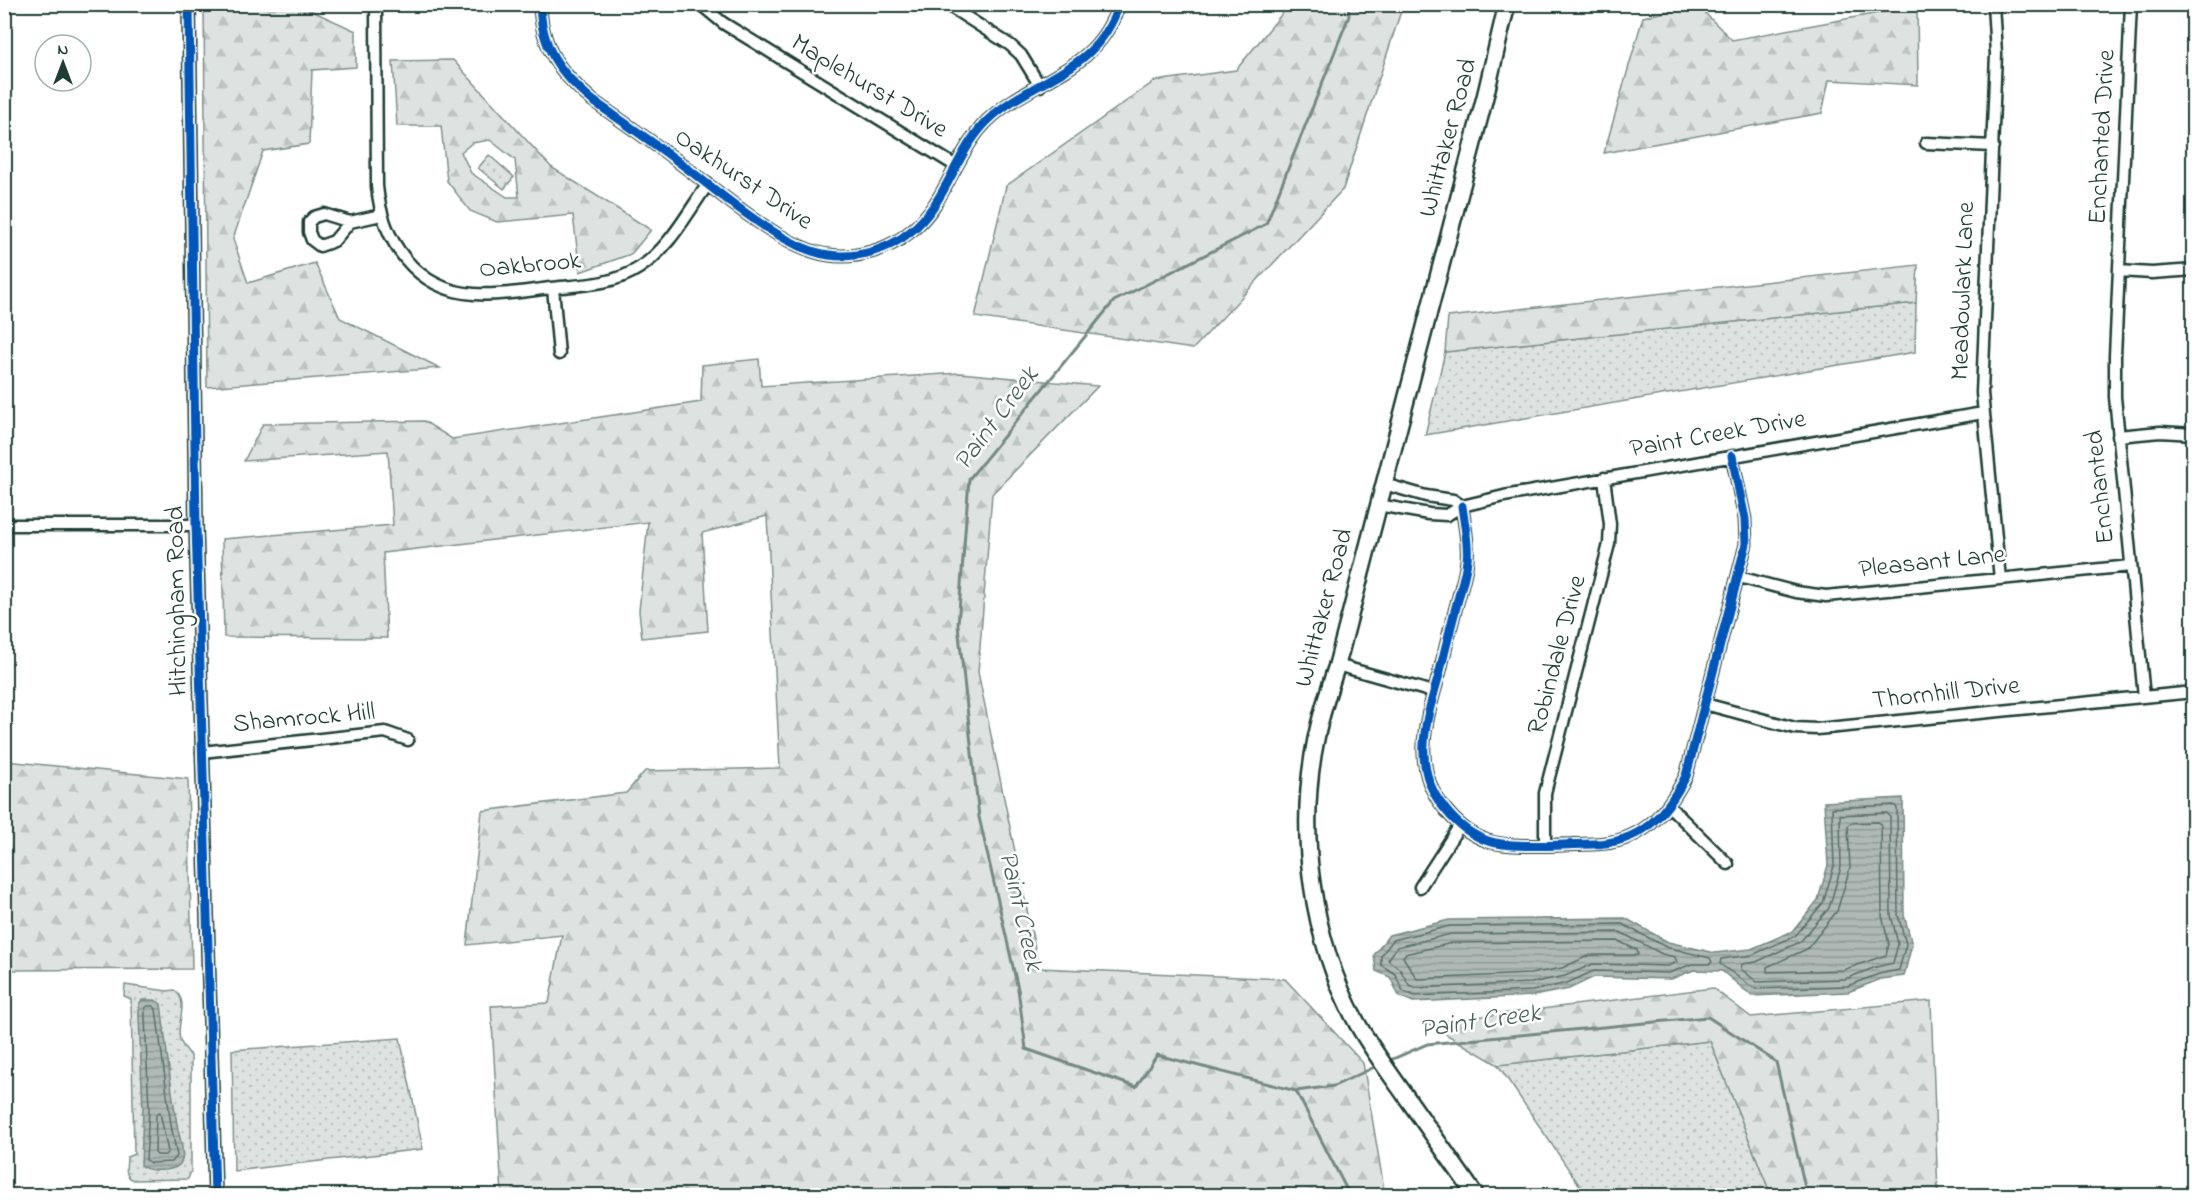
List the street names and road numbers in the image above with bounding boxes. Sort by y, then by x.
street label: Maplehurst Drive [783,25,955,149]
street label: Enchanted Drive [2079,48,2127,225]
street label: Whittaker Road [1410,54,1489,222]
street label: Oakhurst Drive [666,119,820,241]
street label: Meadowlark Lane [1942,201,1986,381]
street label: Oakbrook [478,243,583,289]
street label: Paint Creek Drive [1627,401,1809,469]
street label: Enchanted [2076,428,2126,546]
street label: Hitchingham Road [157,505,199,696]
street label: Whittaker Road [1286,524,1365,692]
street label: Pleasant Lane [1857,536,2007,590]
street label: Robindale Drive [1518,571,1598,739]
street label: Thornhill Drive [1870,667,2022,721]
street label: Shamrock Hill [231,694,377,744]

